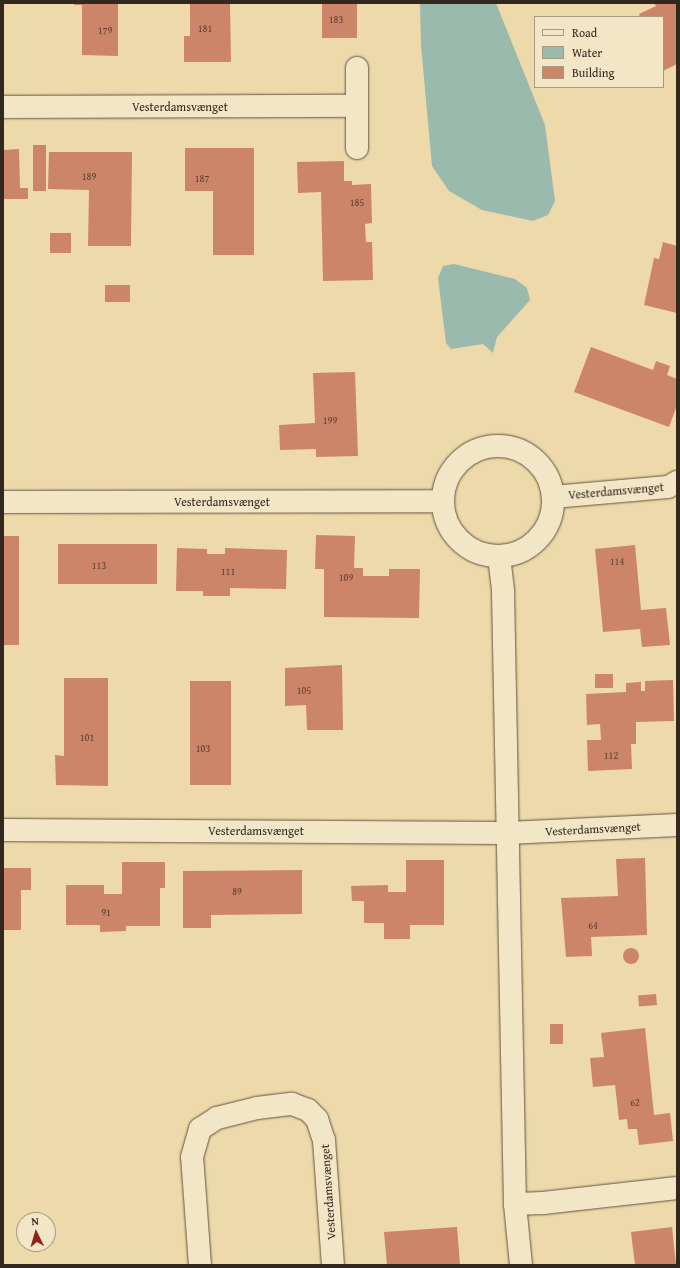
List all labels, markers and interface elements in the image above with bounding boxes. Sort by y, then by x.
house number: 183 [329,14,343,26]
legend [534,16,664,88]
house number: 181 [198,23,212,35]
text: Road [572,24,597,41]
house number: 179 [98,25,112,37]
text: Water [572,44,602,61]
text: Building [572,64,615,81]
street label: Vesterdamsvænget [132,100,228,114]
house number: 189 [82,171,96,183]
house number: 187 [195,173,209,185]
house number: 185 [350,197,364,209]
house number: 199 [323,415,337,427]
street label: Vesterdamsvænget [568,480,664,502]
street label: Vesterdamsvænget [174,495,270,509]
house number: 114 [610,556,624,568]
house number: 113 [92,560,106,572]
house number: 111 [221,566,235,578]
house number: 109 [339,572,353,584]
house number: 105 [297,685,311,697]
house number: 101 [80,732,94,744]
house number: 103 [196,743,210,755]
house number: 112 [604,750,618,762]
street label: Vesterdamsvænget [545,819,641,839]
street label: Vesterdamsvænget [208,824,304,838]
house number: 89 [232,886,242,898]
house number: 91 [101,907,111,919]
house number: 64 [588,920,598,932]
house number: 62 [630,1097,640,1109]
street label: Vesterdamsvænget [317,1144,339,1240]
north arrow [16,1212,56,1252]
text: N [31,1213,39,1229]

